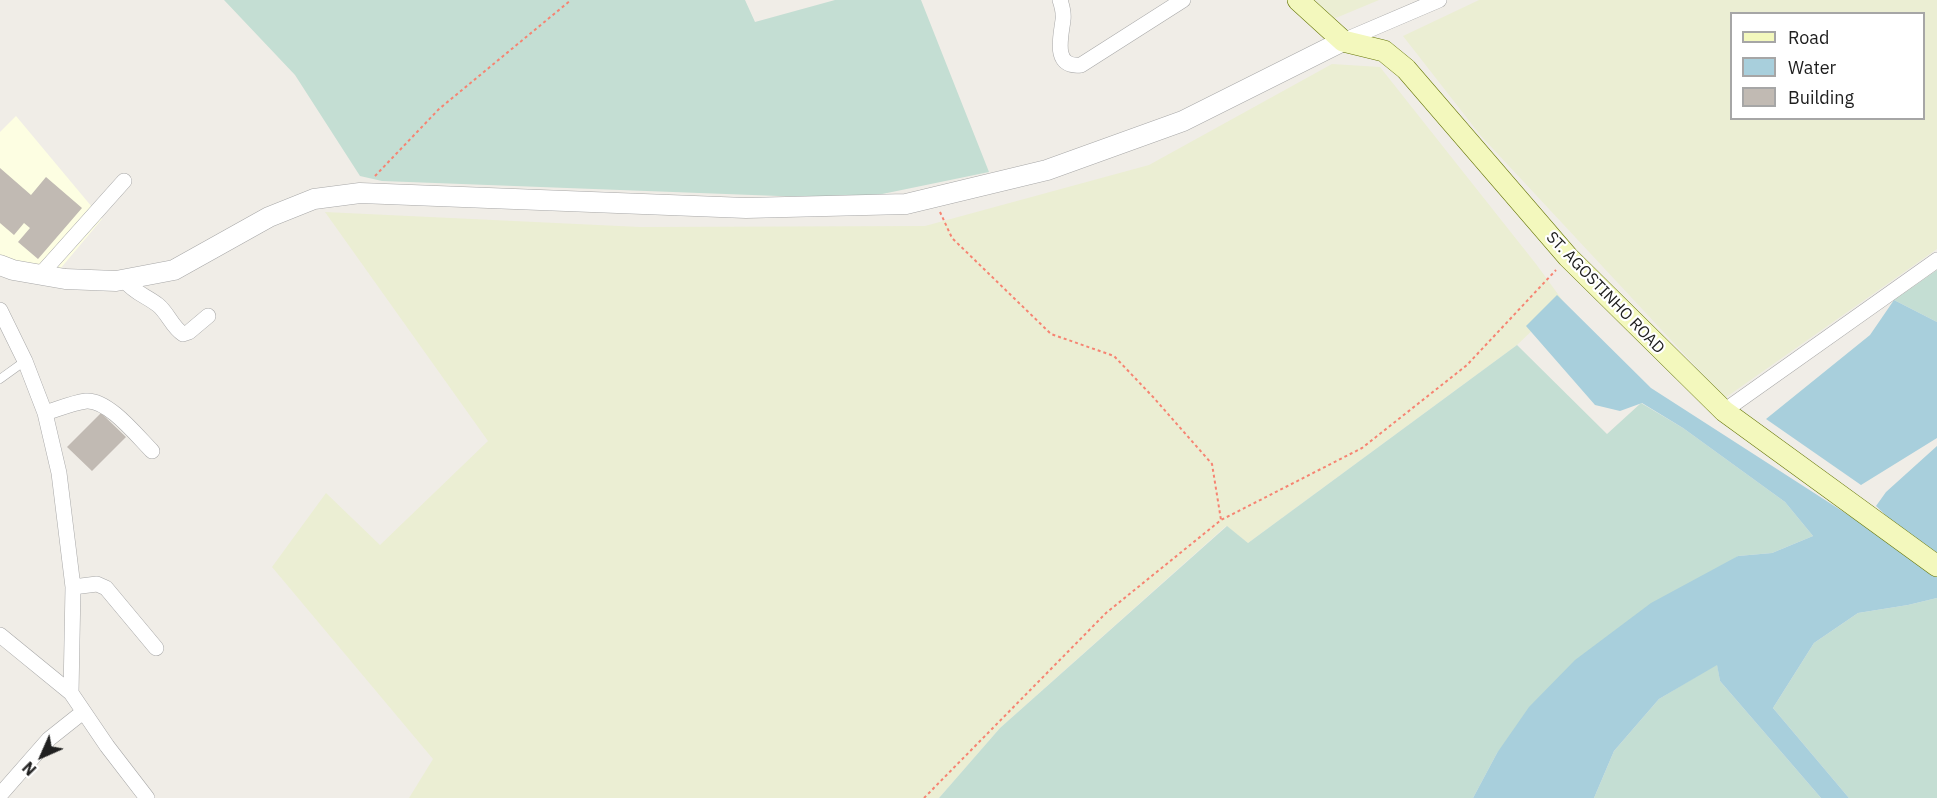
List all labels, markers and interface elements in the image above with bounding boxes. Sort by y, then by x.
legend [1730,12,1925,120]
text: Road [1788,26,1829,49]
text: Water [1788,56,1836,79]
text: Building [1788,86,1854,109]
street label: ST. AGOSTINHO ROAD [1542,228,1668,358]
north arrow [12,726,72,786]
text: N [18,758,40,780]

